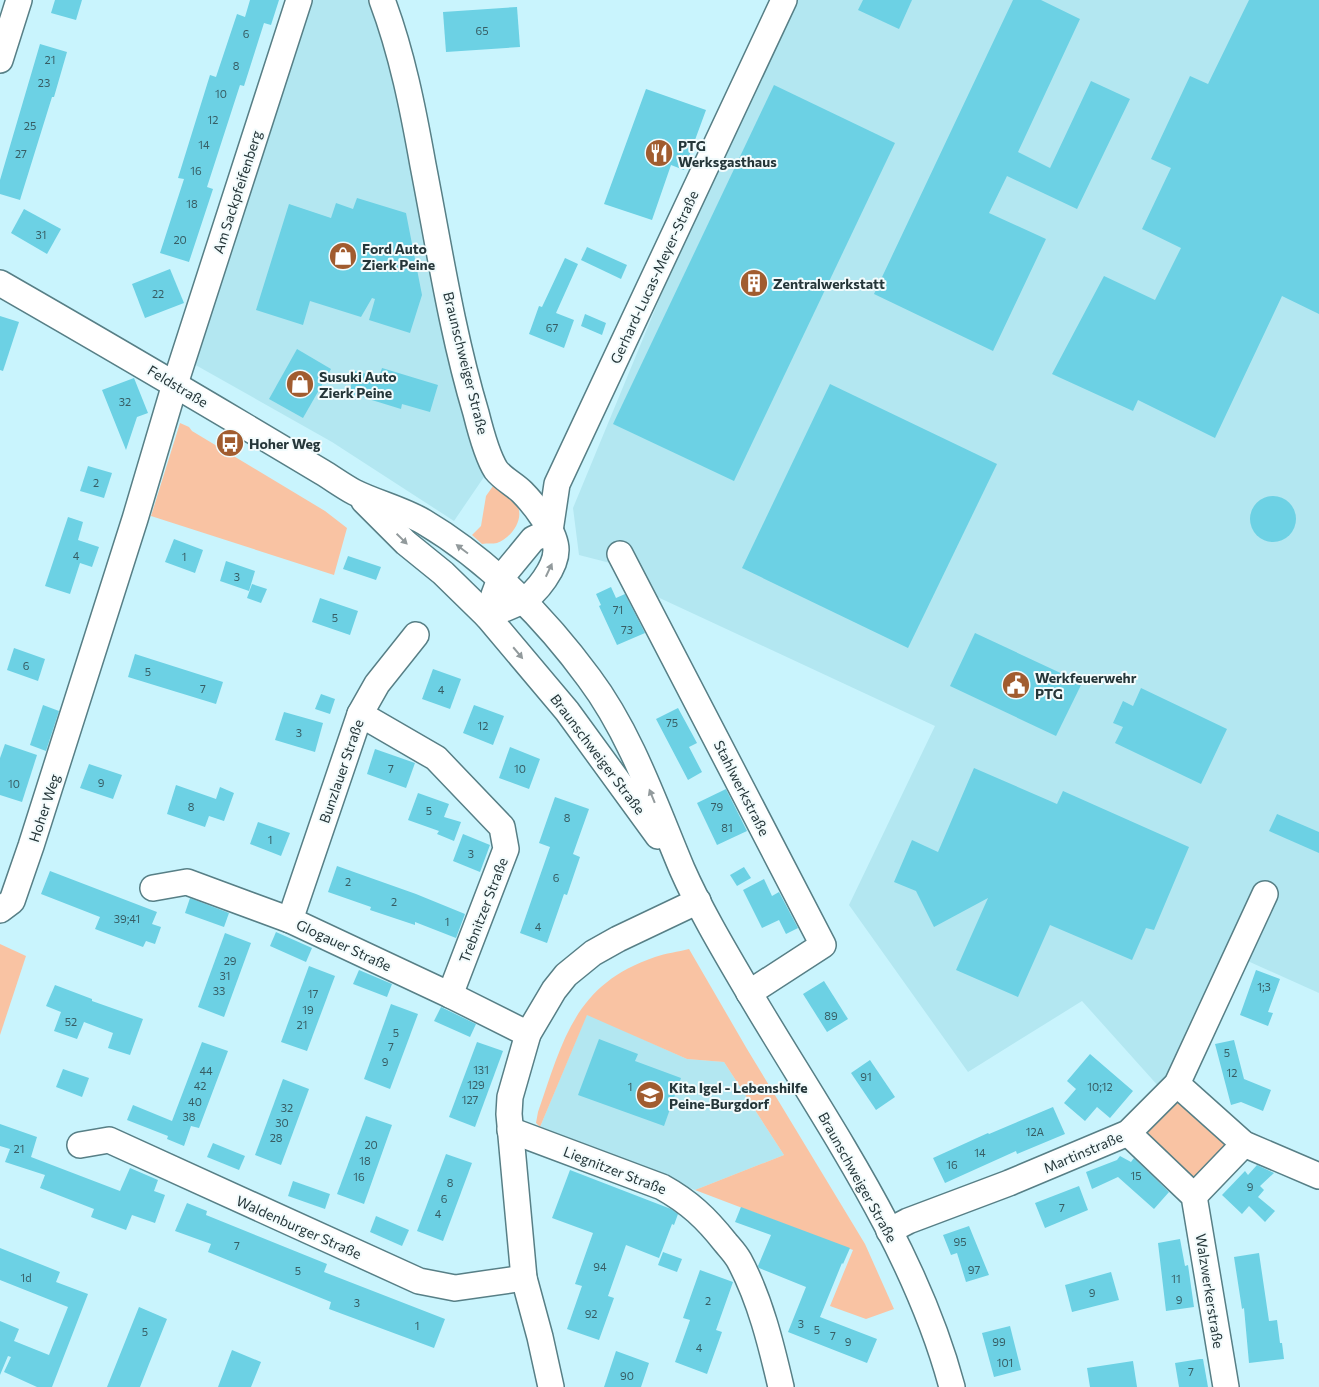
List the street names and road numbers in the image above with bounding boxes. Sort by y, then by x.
street label: Am Sackpfeifenberg [209,128,265,256]
street label: Gerhard-Lucas-Meyer-Straße [606,188,702,366]
street label: Braunschweiger Straße [440,290,492,436]
street label: Feldstraße [145,361,211,411]
street label: Braunschweiger Straße [547,690,649,818]
street label: Bunzlauer Straße [315,717,367,825]
street label: Stahlwerkstraße [711,737,773,839]
street label: Hoher Weg [25,771,63,844]
street label: Trebnitzer Straße [455,855,511,965]
street label: Glogauer Straße [294,916,394,974]
street label: Braunschweiger Straße [815,1109,901,1245]
street label: Martinstraße [1041,1128,1125,1176]
street label: Liegnitzer Straße [561,1143,669,1197]
street label: Waldenburger Straße [234,1192,364,1262]
street label: Walzwerkerstraße [1193,1232,1227,1350]

